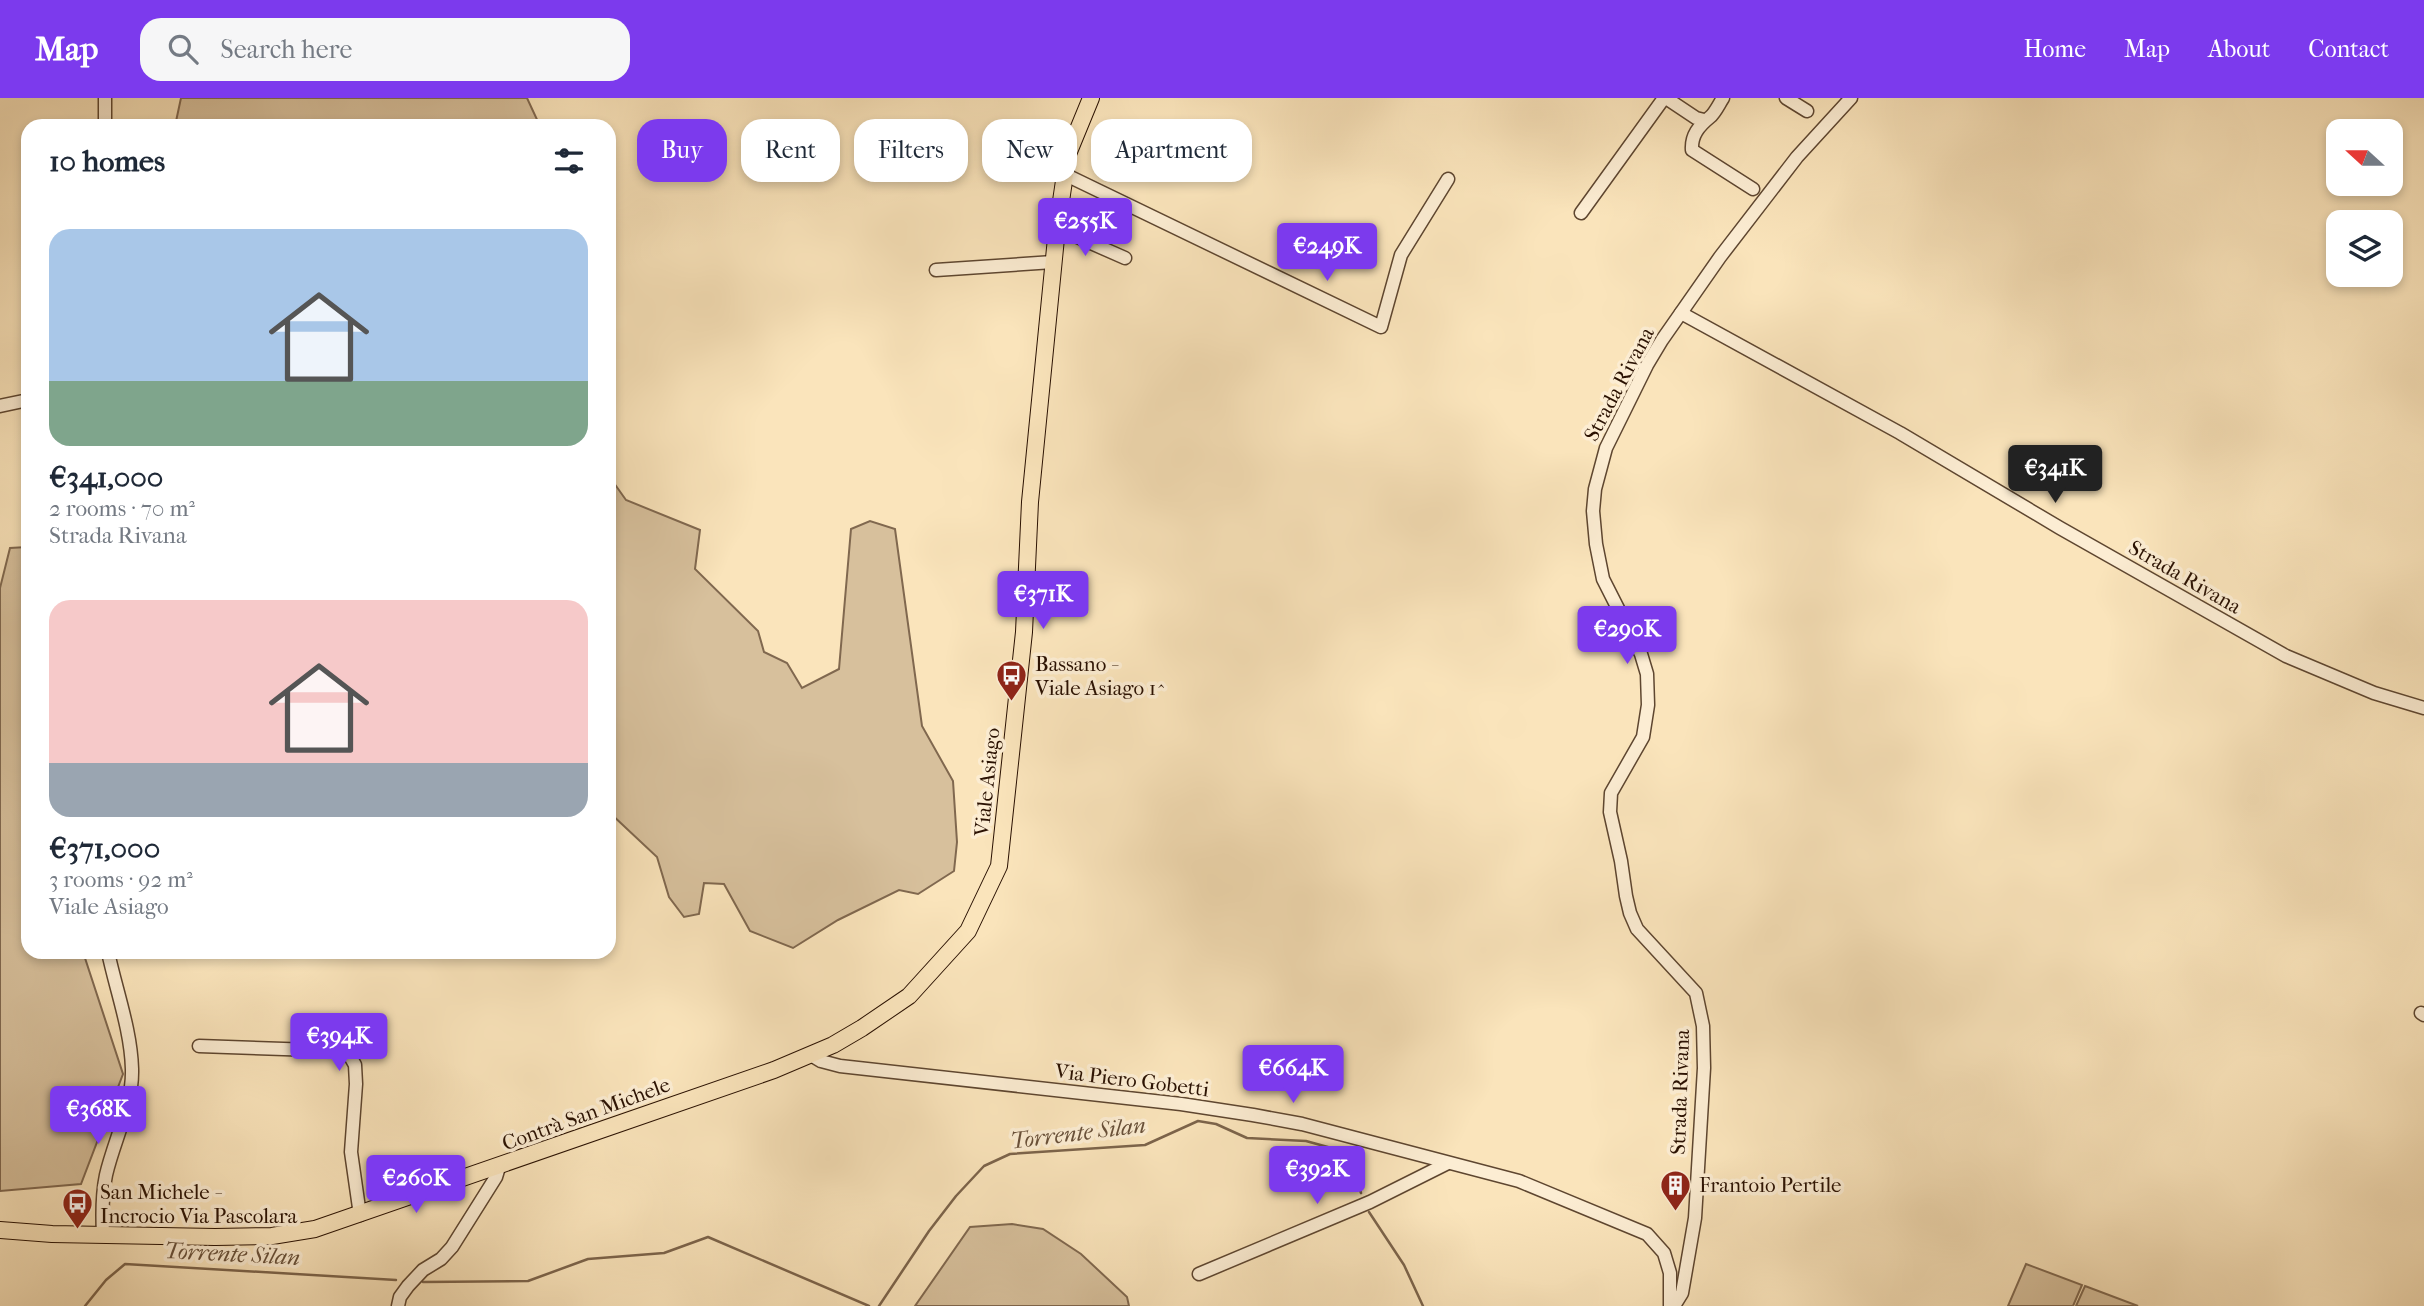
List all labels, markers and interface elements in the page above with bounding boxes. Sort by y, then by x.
search box [140,18,630,81]
text: Map [35,30,98,69]
icon: search [164,30,202,68]
text: Search here [220,34,352,65]
text: Home [2024,35,2086,63]
text: Map [2124,35,2170,63]
text: About [2208,35,2270,63]
text: Contact [2308,35,2389,63]
chip: Buy [637,119,727,182]
chip: Rent [741,119,840,182]
chip: Filters [854,119,968,182]
chip: New [982,119,1077,182]
chip: Apartment [1091,119,1252,182]
north arrow [2326,119,2403,196]
map controls [2326,119,2403,287]
icon: filters [550,142,588,180]
text: 10 homes [49,144,165,179]
pin: €255K [1036,198,1134,258]
text: €255K [1054,207,1116,234]
button: layers [2326,210,2403,287]
pin: €249K [1278,223,1376,283]
text: €249K [1293,232,1361,259]
icon: home [256,274,382,400]
street label: Strada Rivana [1579,323,1659,445]
pin: €341K [2006,446,2104,505]
text: €341K [2024,454,2086,481]
text: €341,000 [49,460,163,495]
text: 2 rooms · 70 m² [49,495,195,522]
text: Strada Rivana [49,522,187,549]
street label: Strada Rivana [2125,535,2246,619]
pin: €371K [994,572,1092,631]
text: €371K [1013,580,1073,607]
pin: €290K [1578,606,1676,666]
text: €290K [1594,615,1660,642]
icon: home [256,645,382,771]
place label: Bassano - Viale Asiago 1^ [1034,652,1166,700]
bus stop icon: Bassano - Viale Asiago 1^ [995,659,1029,703]
street label: Viale Asiago [969,726,1005,839]
text: €371,000 [49,831,160,866]
text: 3 rooms · 92 m² [49,866,193,893]
text: Viale Asiago [49,893,169,920]
pin: €394K [290,1014,388,1073]
text: €394K [306,1022,372,1049]
street label: Strada Rivana [1666,1029,1694,1155]
pin: €664K [1244,1046,1342,1105]
text: €664K [1259,1054,1327,1081]
street label: Via Piero Gobetti [1053,1059,1210,1101]
street label: Contrà San Michele [499,1072,673,1156]
pin: €368K [49,1086,147,1146]
text: €368K [66,1095,130,1122]
water label: Torrente Silan [1009,1111,1147,1155]
pin: €392K [1268,1146,1366,1206]
text: €392K [1285,1155,1349,1182]
pin: €260K [367,1156,465,1215]
text: €260K [382,1164,450,1191]
building icon: Frantoio Pertile [1659,1168,1693,1212]
place label: Frantoio Pertile [1699,1173,1842,1197]
place label: San Michele - Incrocio Via Pascolara [100,1180,298,1228]
bus stop icon: San Michele - Incrocio Via Pascolara [60,1187,94,1231]
water label: Torrente Silan [163,1237,301,1271]

